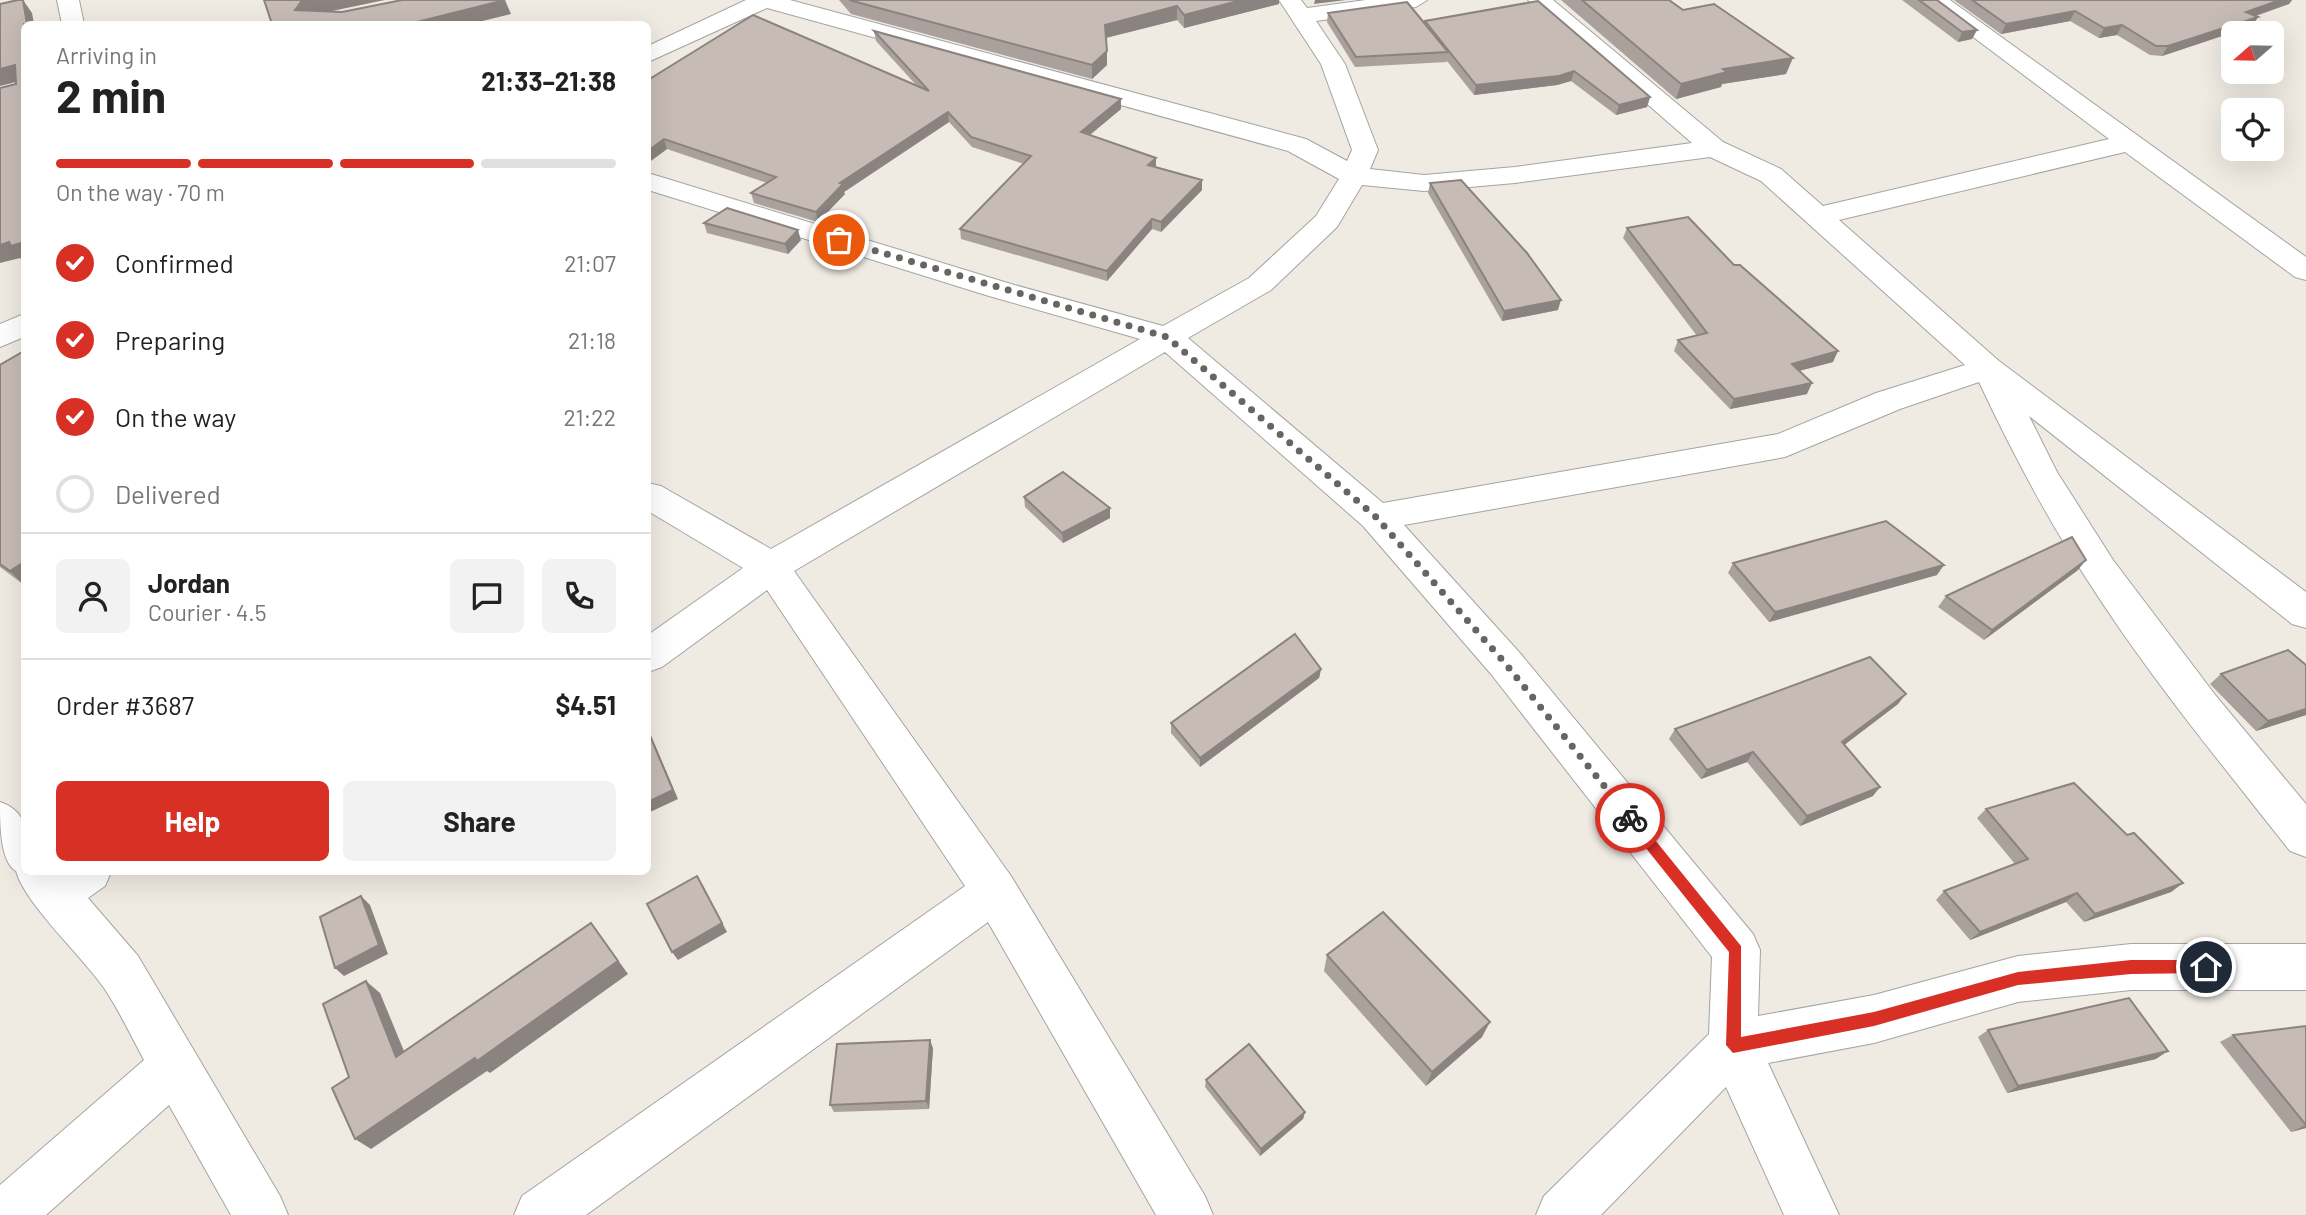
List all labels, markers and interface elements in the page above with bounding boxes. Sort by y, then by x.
north arrow [2221,21,2284,84]
map controls [2221,21,2284,161]
text: Arriving in [56,41,157,69]
text: 21:33–21:38 [481,65,616,96]
text: 2 min [56,67,166,122]
button: locate [2221,98,2284,161]
text: On the way · 70 m [56,178,225,206]
pin [809,210,869,270]
icon: bag [820,221,858,259]
icon: check [56,244,94,282]
text: Confirmed [115,247,234,278]
text: 21:07 [564,249,616,277]
icon: check [56,321,94,359]
text: Preparing [115,324,225,355]
text: 21:18 [568,326,616,354]
icon: check [56,398,94,436]
text: On the way [115,401,236,432]
text: 21:22 [563,403,616,431]
text: Delivered [115,478,221,509]
button: person [56,559,130,633]
button: chat [450,559,524,633]
button: phone [542,559,616,633]
text: Jordan [148,567,230,598]
text: Courier · 4.5 [148,598,267,626]
text: Order #3687 [56,689,194,720]
text: $4.51 [555,689,616,720]
button: Help [56,781,329,861]
button: Share [343,781,616,861]
courier [1595,783,1665,853]
icon: bike [1611,799,1649,837]
pin [2176,937,2236,997]
icon: home [2187,948,2225,986]

